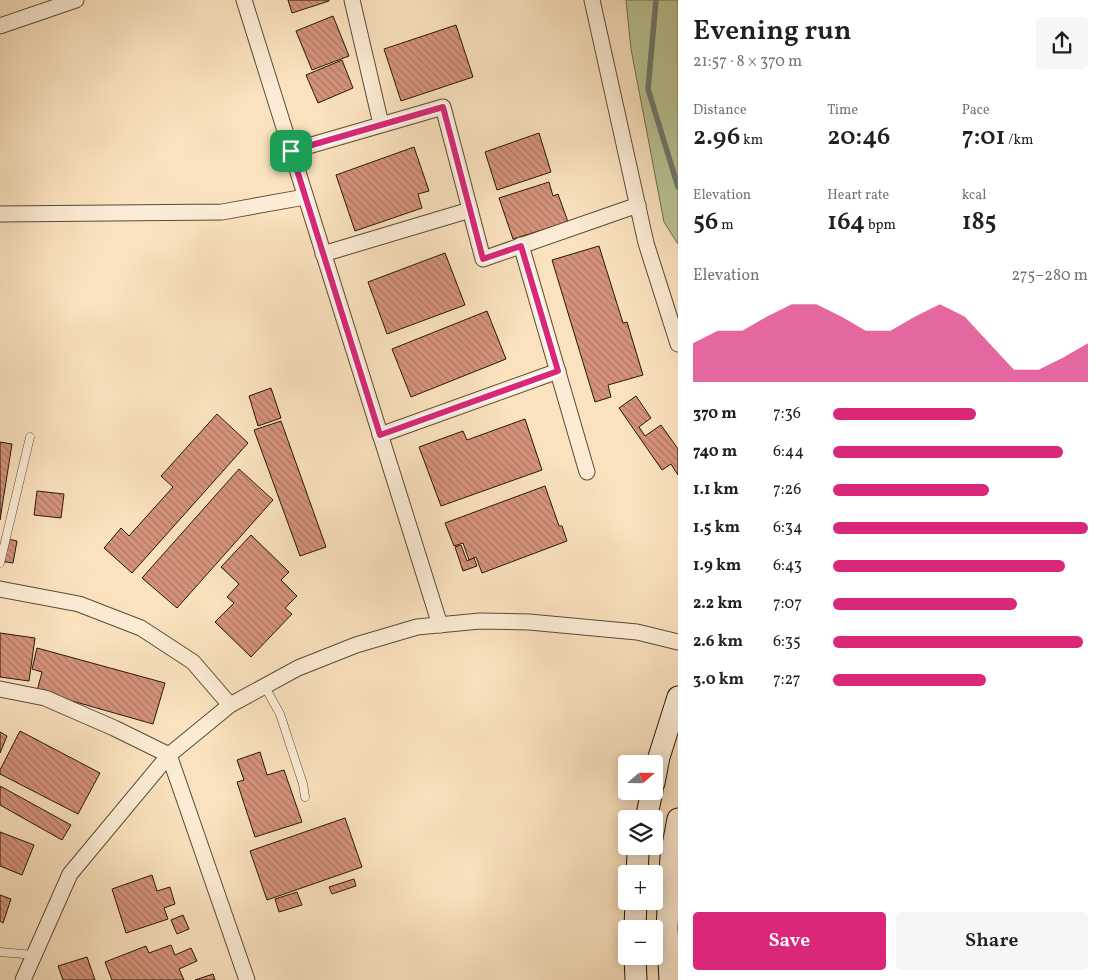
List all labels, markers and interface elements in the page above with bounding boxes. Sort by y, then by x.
text: Evening run [693,12,852,51]
button: share [1036,17,1088,69]
text: 21:57 · 8 × 370 m [693,51,802,73]
text: Distance [693,101,747,120]
text: Time [827,101,858,120]
text: Pace [962,101,990,120]
text: 2.96 [693,120,740,155]
text: 20:46 [827,120,890,155]
text: 7:01 [962,120,1005,155]
pin [270,130,312,172]
text: km [740,131,763,150]
text: /km [1005,131,1033,150]
icon: arrive [277,137,305,165]
text: Elevation [693,186,751,205]
text: Heart rate [827,186,889,205]
text: kcal [962,186,987,205]
text: 56 [693,205,718,240]
text: 164 [827,205,865,240]
text: 185 [962,205,996,240]
text: m [718,216,734,235]
text: bpm [865,216,896,235]
text: Elevation [693,265,760,287]
text: 275–280 m [1012,265,1088,287]
text: 370 m [693,403,737,425]
text: 7:36 [773,403,801,425]
text: 740 m [693,441,737,463]
text: 6:44 [773,441,804,463]
text: 1.1 km [693,479,739,501]
text: 7:26 [773,479,801,501]
text: 1.5 km [693,517,740,539]
text: 6:34 [773,517,803,539]
text: 1.9 km [693,555,741,577]
text: 6:43 [773,555,802,577]
text: 2.2 km [693,593,743,615]
text: 7:07 [773,593,802,615]
text: 2.6 km [693,631,743,653]
text: 6:35 [773,631,801,653]
text: 3.0 km [693,669,744,691]
text: 7:27 [773,669,801,691]
north arrow [618,755,662,800]
map controls [618,755,663,965]
button: layers [618,810,663,855]
button: + [618,865,663,910]
button: Save [693,912,886,970]
button: Share [896,912,1088,970]
button: − [618,920,663,965]

